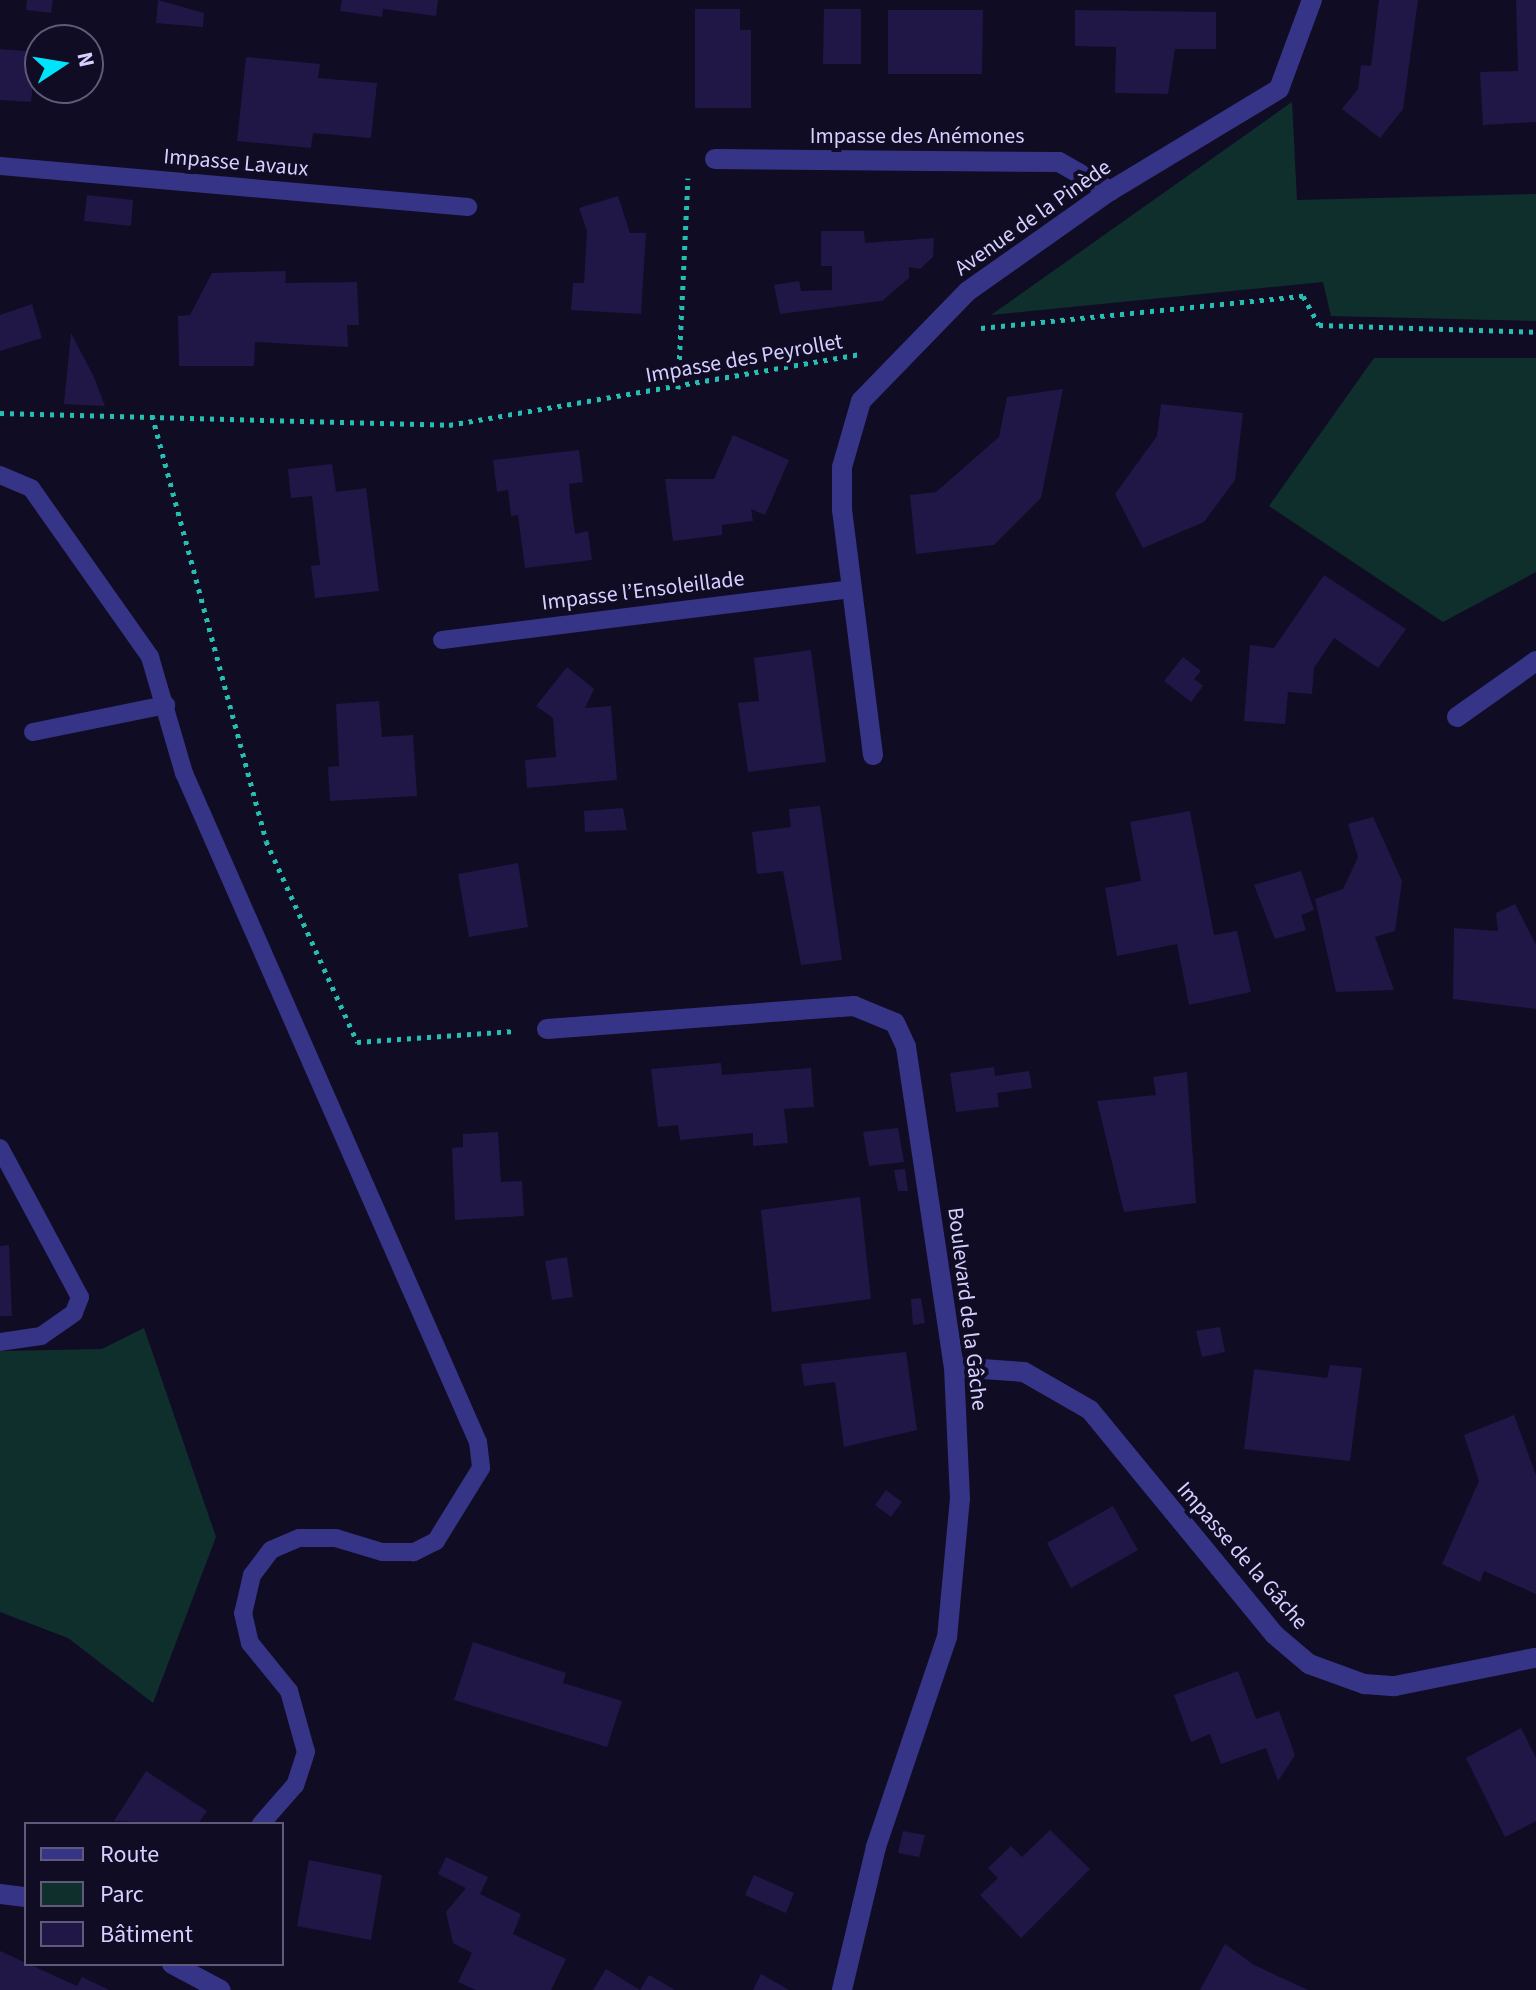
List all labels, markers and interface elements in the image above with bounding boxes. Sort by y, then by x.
north arrow [24,24,104,104]
text: N [68,49,103,70]
street label: Impasse des Anémones [810,124,1024,150]
street label: Impasse Lavaux [163,144,309,182]
street label: Avenue de la Pinède [950,154,1116,282]
street label: Impasse des Peyrollet [644,329,844,389]
street label: Impasse l’Ensoleillade [540,565,746,617]
street label: Boulevard de la Gâche [941,1206,993,1412]
street label: Impasse de la Gâche [1171,1477,1313,1635]
legend [24,1822,284,1966]
text: Route [100,1837,159,1872]
text: Parc [100,1877,144,1912]
text: Bâtiment [100,1917,193,1952]

